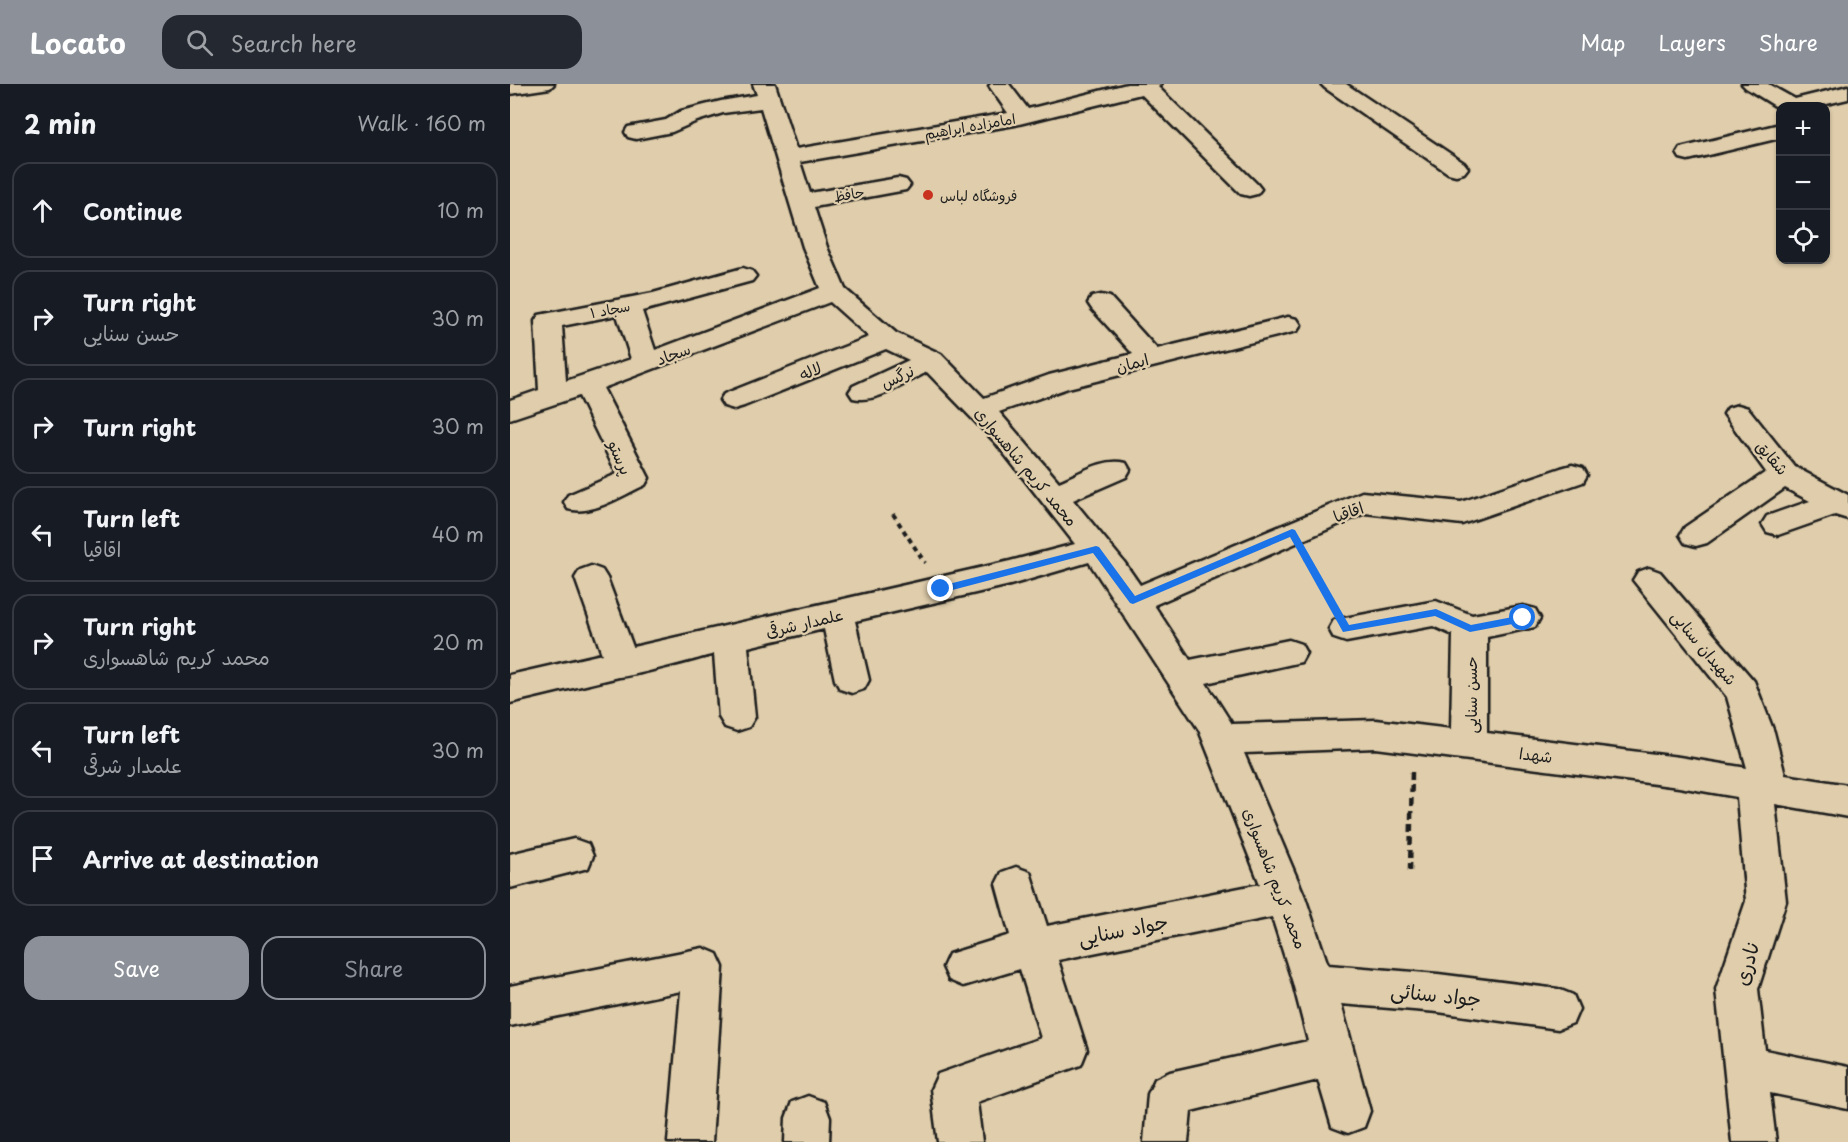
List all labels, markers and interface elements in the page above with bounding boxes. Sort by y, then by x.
search box [162,15,582,69]
text: Locato [30,21,126,64]
icon: search [183,26,216,59]
text: Search here [231,26,357,59]
text: Map [1581,26,1625,58]
text: Layers [1658,26,1726,58]
text: Share [1759,26,1818,58]
map controls [1776,102,1830,264]
button: + [1776,102,1830,156]
text: 2 min [24,104,97,143]
text: Walk · 160 m [358,108,486,138]
street label: امامزاده ابراهیم [923,108,1017,145]
button: − [1776,156,1830,210]
street label: حافظ [832,181,866,207]
place label: فروشگاه لباس [940,185,1017,206]
marker: فروشگاه لباس [921,188,935,202]
icon: ahead [26,194,59,227]
text: Continue [83,194,182,227]
text: 10 m [437,195,484,225]
button: locate [1776,210,1830,264]
text: Turn right [83,285,196,318]
street label: سجاد ۱ [588,295,632,323]
icon: right [26,302,59,335]
text: 30 m [431,303,484,333]
text: حسن سنايی [83,318,180,348]
street label: سجاد [652,336,694,370]
street label: ایمان [1113,346,1151,378]
street label: لاله [795,355,825,385]
street label: نرگس [876,358,918,394]
street label: محمد کریم شاهسواری [968,401,1084,532]
icon: right [26,410,59,443]
text: Turn right [83,410,196,443]
text: 30 m [431,411,484,441]
street label: شقایق [1751,434,1795,480]
street label: پرستو [603,435,639,478]
street label: اقاقیا [1330,495,1366,527]
text: Turn left [83,501,180,534]
icon: left [26,518,59,551]
text: 40 m [432,519,484,549]
text: اقاقیا [83,534,122,564]
route end [927,575,953,601]
street label: علمدار شرقی [763,601,845,643]
route start [1509,604,1535,630]
street label: شهيدان سنايی [1666,604,1744,690]
text: Turn right [83,609,196,642]
icon: right [26,626,59,659]
text: 20 m [432,627,484,657]
text: محمد کریم شاهسواری [83,642,270,672]
street label: حسن سنايی [1458,656,1482,734]
text: Turn left [83,717,180,750]
icon: left [26,734,59,767]
text: 30 m [431,735,484,765]
street label: شهدا [1518,740,1554,768]
text: علمدار شرقی [83,750,181,780]
street label: محمد کریم شاهسواری [1236,804,1314,953]
icon: arrive [26,842,59,875]
text: Arrive at destination [83,842,319,875]
street label: جواد سنایی [1075,906,1171,952]
button: Save [24,936,249,1000]
button: Share [261,936,486,1000]
street label: نادری [1725,937,1767,989]
street label: جواد سنائی [1389,974,1483,1014]

